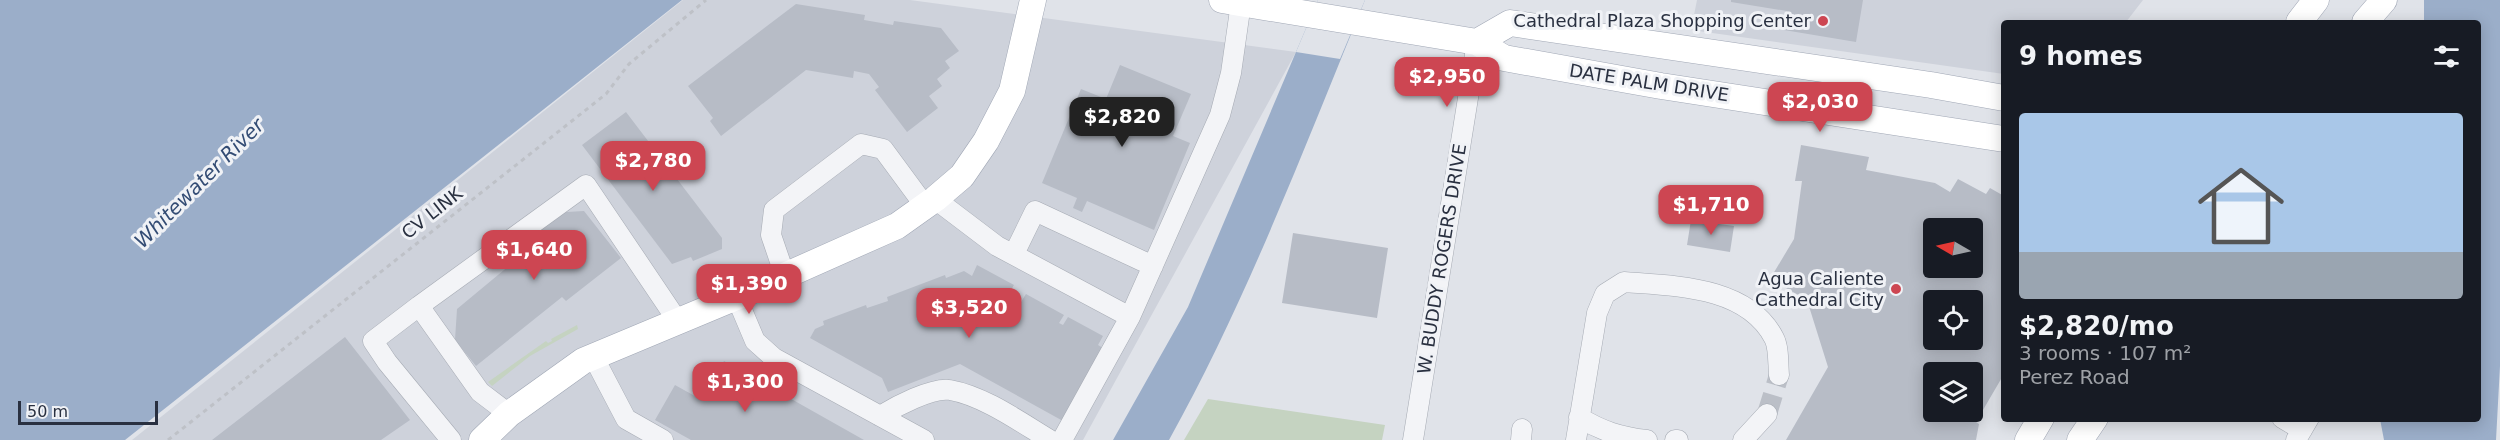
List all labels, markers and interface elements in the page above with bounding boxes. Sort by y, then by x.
place label: Cathedral Plaza Shopping Center [1513,10,1812,31]
marker: Cathedral Plaza Shopping Center [1816,14,1830,28]
icon: filters [2430,40,2463,73]
text: 9 homes [2019,41,2143,71]
pin: $2,950 [1398,57,1496,108]
street label: DATE PALM DRIVE [1568,60,1730,105]
text: $2,950 [1408,64,1486,88]
pin: $2,030 [1771,82,1869,133]
text: $2,030 [1781,89,1859,113]
pin: $2,820 [1073,97,1171,148]
text: $2,820 [1083,104,1161,128]
water label: Whitewater River [129,112,270,253]
pin: $2,780 [604,141,702,192]
street label: W. BUDDY ROGERS DRIVE [1413,142,1470,376]
text: $2,780 [614,148,692,172]
icon: home [2187,152,2295,260]
street label: CV LINK [397,182,467,243]
pin: $1,710 [1662,185,1760,236]
text: $1,710 [1672,192,1750,216]
north arrow [1923,218,1983,278]
map controls [1923,218,1983,422]
pin: $1,640 [485,230,583,281]
text: $1,640 [495,237,573,261]
pin: $1,390 [700,264,798,315]
place label: Agua Caliente Cathedral City [1755,268,1884,310]
text: $1,390 [710,271,788,295]
marker: Agua Caliente Cathedral City [1889,282,1903,296]
pin: $3,520 [920,288,1018,339]
button: locate [1923,290,1983,350]
text: $3,520 [930,295,1008,319]
text: $2,820/mo [2019,311,2174,341]
text: 3 rooms · 107 m² [2019,341,2191,365]
pin: $1,300 [696,362,794,413]
button: layers [1923,362,1983,422]
text: Perez Road [2019,365,2130,389]
text: $1,300 [706,369,784,393]
scale bar [18,398,158,426]
text: 50 m [27,402,68,421]

